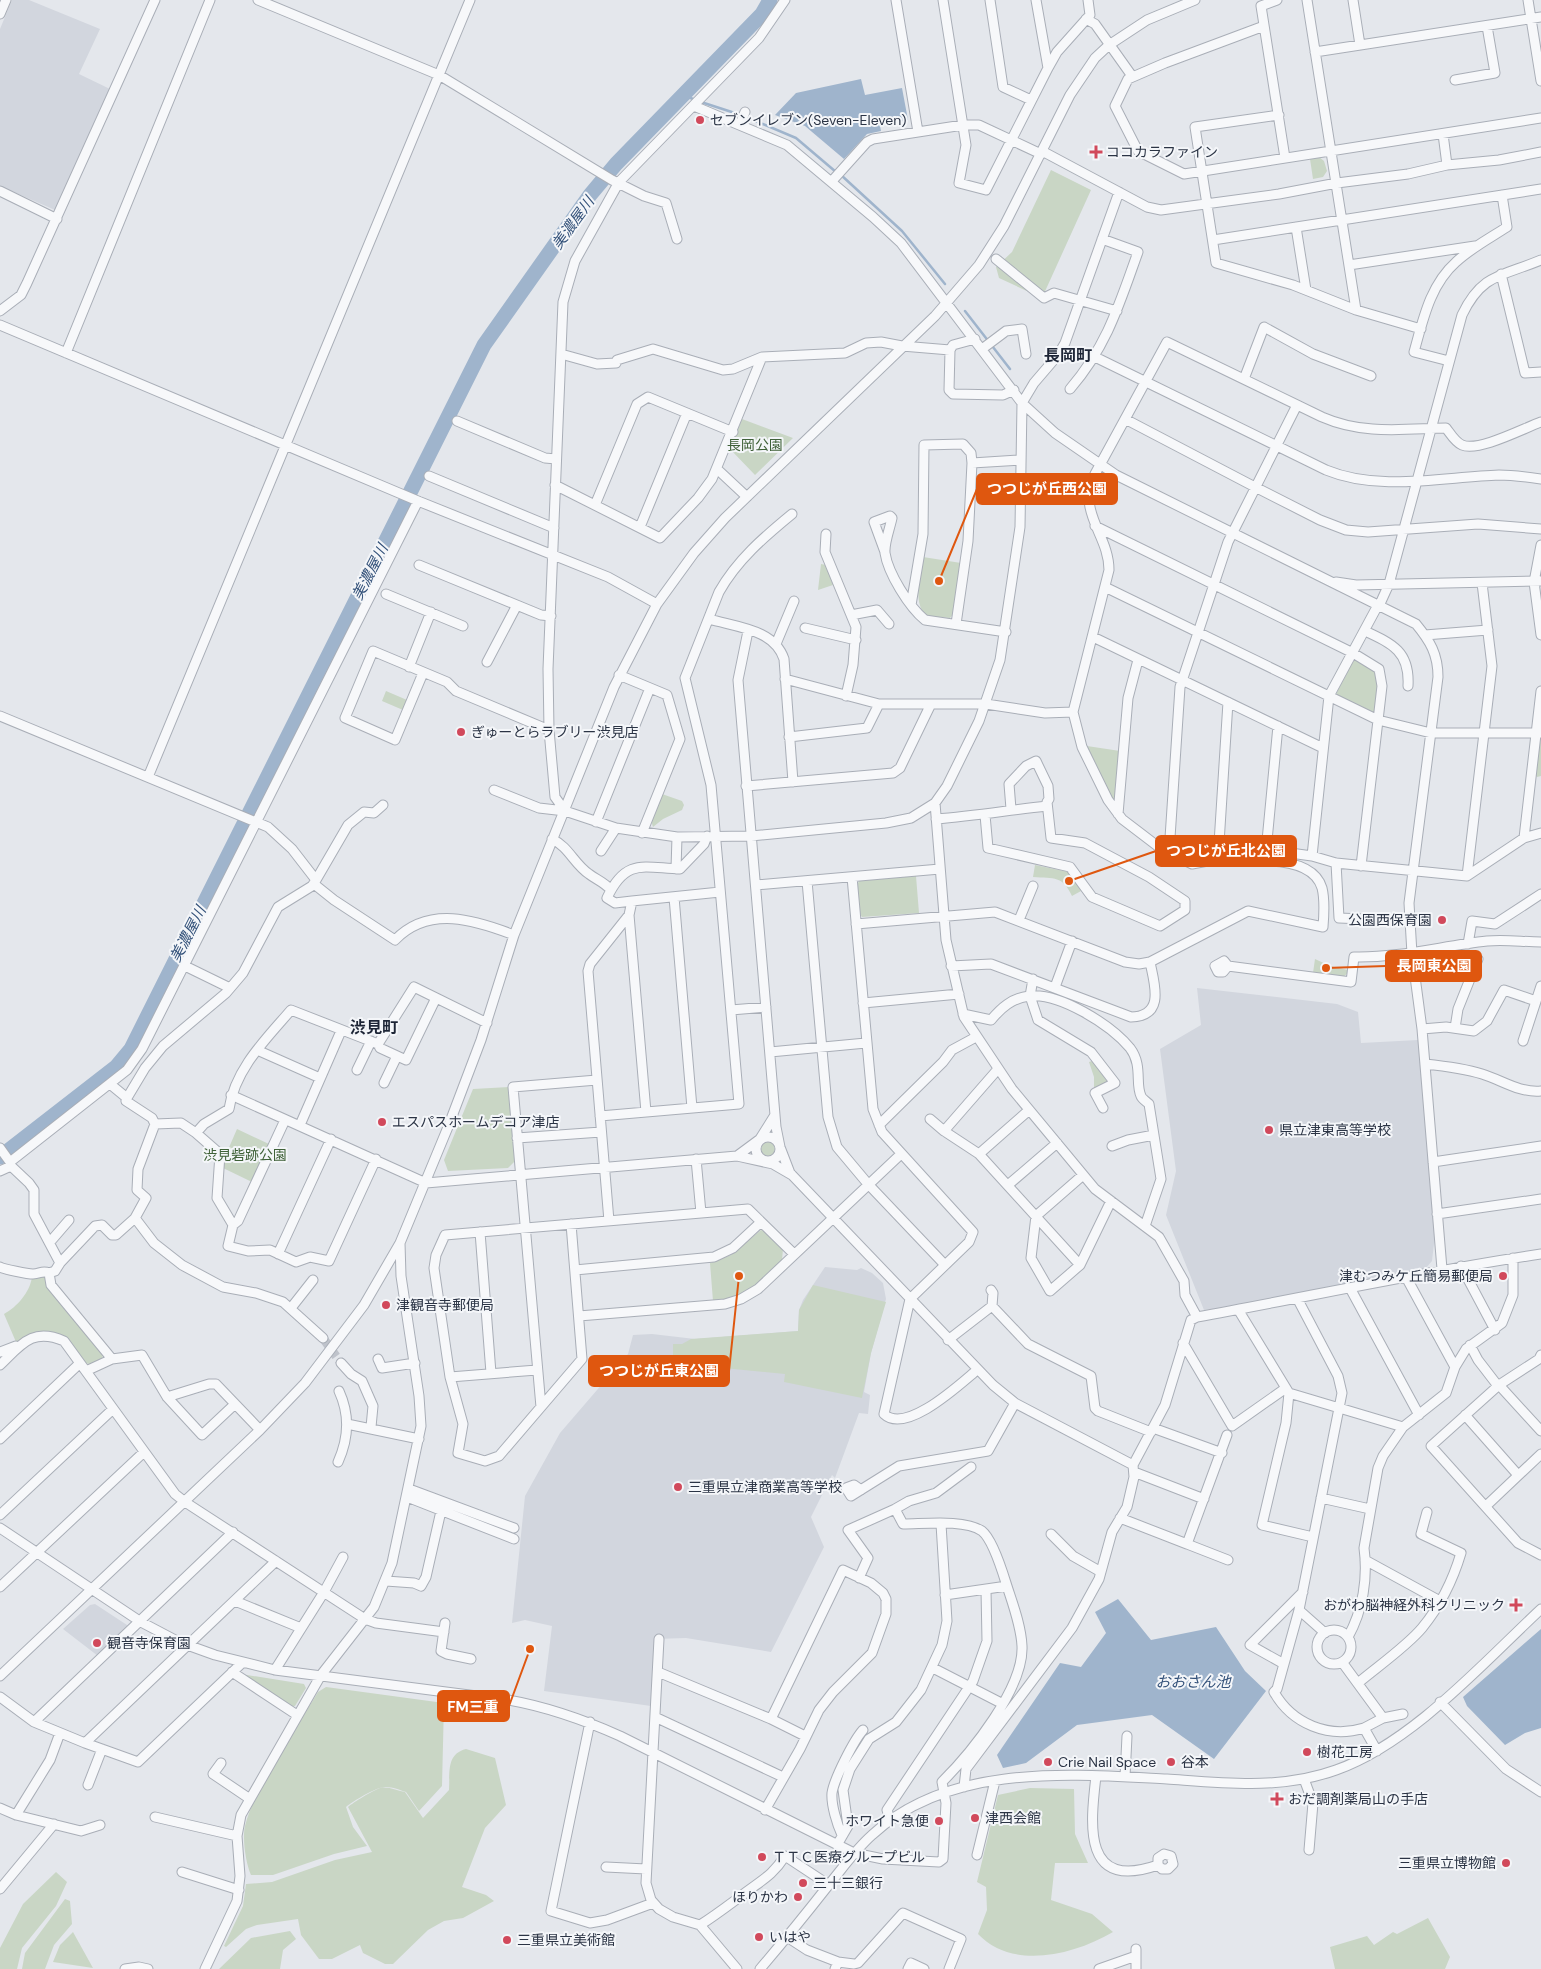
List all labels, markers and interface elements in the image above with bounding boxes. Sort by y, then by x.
place label: セブンイレブン(Seven-Eleven) [710,111,907,129]
marker: セブンイレブン(Seven-Eleven) [694,114,706,126]
place label: ココカラファイン [1106,143,1218,161]
marker: ココカラファイン [1090,146,1102,158]
water label: 美濃屋川 [547,191,600,253]
district label: 長岡町 [1044,345,1092,366]
park label: 長岡公園 [727,436,783,454]
callout: つつじが丘西公園 [977,474,1117,504]
text: つつじが丘西公園 [987,479,1107,499]
water label: 美濃屋川 [347,539,393,603]
place label: ぎゅーとらラブリー渋見店 [471,723,639,741]
marker: ぎゅーとらラブリー渋見店 [455,726,467,738]
callout: つつじが丘北公園 [1156,836,1296,866]
text: つつじが丘北公園 [1166,841,1286,861]
water label: 美濃屋川 [165,901,211,965]
place label: 公園西保育園 [1348,911,1432,929]
marker: 公園西保育園 [1436,914,1448,926]
callout: 長岡東公園 [1386,951,1481,981]
text: 長岡東公園 [1396,956,1472,976]
district label: 渋見町 [350,1017,398,1038]
place label: エスパスホームデコア津店 [392,1113,560,1131]
marker: エスパスホームデコア津店 [376,1116,388,1128]
place label: 県立津東高等学校 [1279,1121,1391,1139]
marker: 県立津東高等学校 [1263,1124,1275,1136]
park label: 渋見砦跡公園 [203,1146,287,1164]
place label: 津むつみケ丘簡易郵便局 [1339,1267,1493,1285]
marker: 津むつみケ丘簡易郵便局 [1497,1270,1509,1282]
place label: 津観音寺郵便局 [396,1296,494,1314]
marker: 津観音寺郵便局 [380,1299,392,1311]
callout: つつじが丘東公園 [589,1356,729,1386]
text: つつじが丘東公園 [599,1361,719,1381]
place label: 三重県立津商業高等学校 [688,1478,842,1496]
marker: 三重県立津商業高等学校 [672,1481,684,1493]
place label: おがわ脳神経外科クリニック [1323,1596,1505,1614]
marker: おがわ脳神経外科クリニック [1509,1598,1523,1612]
place label: 観音寺保育園 [107,1634,191,1652]
marker: 観音寺保育園 [91,1637,103,1649]
water label: おおさん池 [1155,1672,1232,1692]
callout: FM三重 [438,1691,509,1721]
text: FM三重 [447,1697,499,1717]
place label: 樹花工房 [1317,1743,1373,1761]
marker: 樹花工房 [1301,1746,1313,1758]
place label: Crie Nail Space [1058,1753,1156,1771]
place label: 谷本 [1181,1753,1209,1771]
marker: Crie Nail Space [1042,1756,1054,1768]
marker: 谷本 [1165,1756,1177,1768]
place label: おだ調剤薬局山の手店 [1288,1790,1428,1808]
marker: おだ調剤薬局山の手店 [1270,1792,1284,1806]
place label: 津西会館 [985,1809,1041,1827]
place label: ホワイト急便 [845,1812,929,1830]
marker: 津西会館 [969,1812,981,1824]
marker: ホワイト急便 [933,1815,945,1827]
place label: ＴＴＣ医療グループビル [772,1848,925,1866]
marker: ＴＴＣ医療グループビル [756,1851,768,1863]
place label: 三重県立博物館 [1398,1854,1496,1872]
marker: 三重県立博物館 [1500,1857,1512,1869]
place label: 三十三銀行 [813,1874,883,1892]
marker: 三十三銀行 [797,1877,809,1889]
place label: ほりかわ [732,1888,788,1906]
marker: ほりかわ [792,1891,804,1903]
place label: いはや [769,1928,811,1946]
place label: 三重県立美術館 [517,1931,615,1949]
marker: いはや [753,1931,765,1943]
marker: 三重県立美術館 [501,1934,513,1946]

